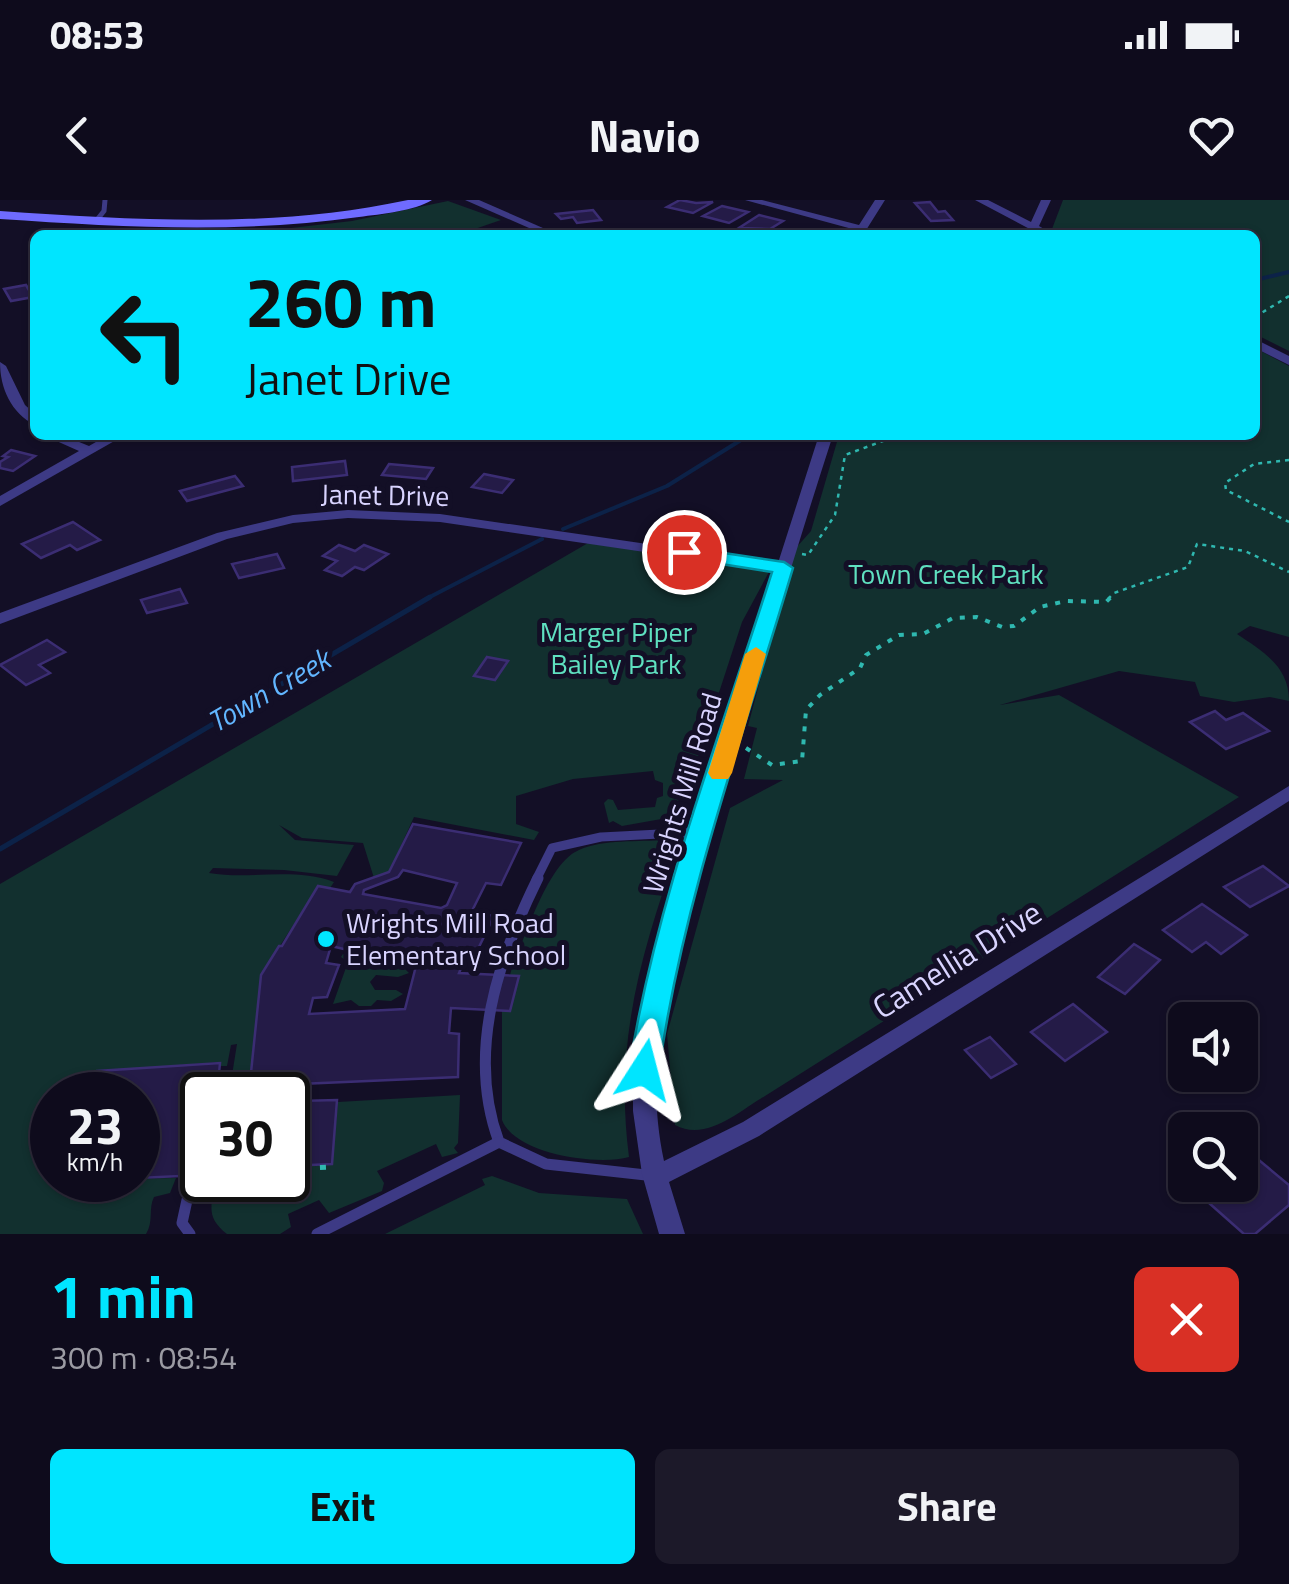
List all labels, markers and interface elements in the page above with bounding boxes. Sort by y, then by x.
text: 08:53 [50,6,145,64]
text: Navio [589,101,700,169]
icon: back [50,108,105,163]
icon: heart [1184,108,1239,163]
text: 260 m [245,248,437,354]
icon: left [80,270,210,400]
text: Janet Drive [245,344,451,412]
street label: Janet Drive [320,472,450,517]
pin [642,510,727,595]
icon: arrive [657,525,712,580]
park label: Town Creek Park [848,552,1044,595]
park label: Marger Piper Bailey Park [540,610,693,685]
water label: Town Creek [199,635,342,744]
street label: Wrights Mill Road [631,687,732,899]
street label: Camellia Drive [863,888,1050,1030]
place label: Wrights Mill Road Elementary School [346,901,566,976]
marker: Wrights Mill Road Elementary School [315,928,337,950]
map controls [1168,1002,1258,1202]
button: sound [1168,1002,1258,1092]
position arrow [592,1018,696,1122]
speed limit sign: 30 [180,1072,310,1202]
text: 23 [67,1087,123,1163]
button: search [1168,1112,1258,1202]
text: km/h [67,1143,123,1181]
text: 1 min [50,1250,196,1341]
button: close [1134,1267,1239,1372]
text: 300 m · 08:54 [50,1333,237,1381]
button: Exit [50,1449,635,1564]
button: Share [655,1449,1239,1564]

